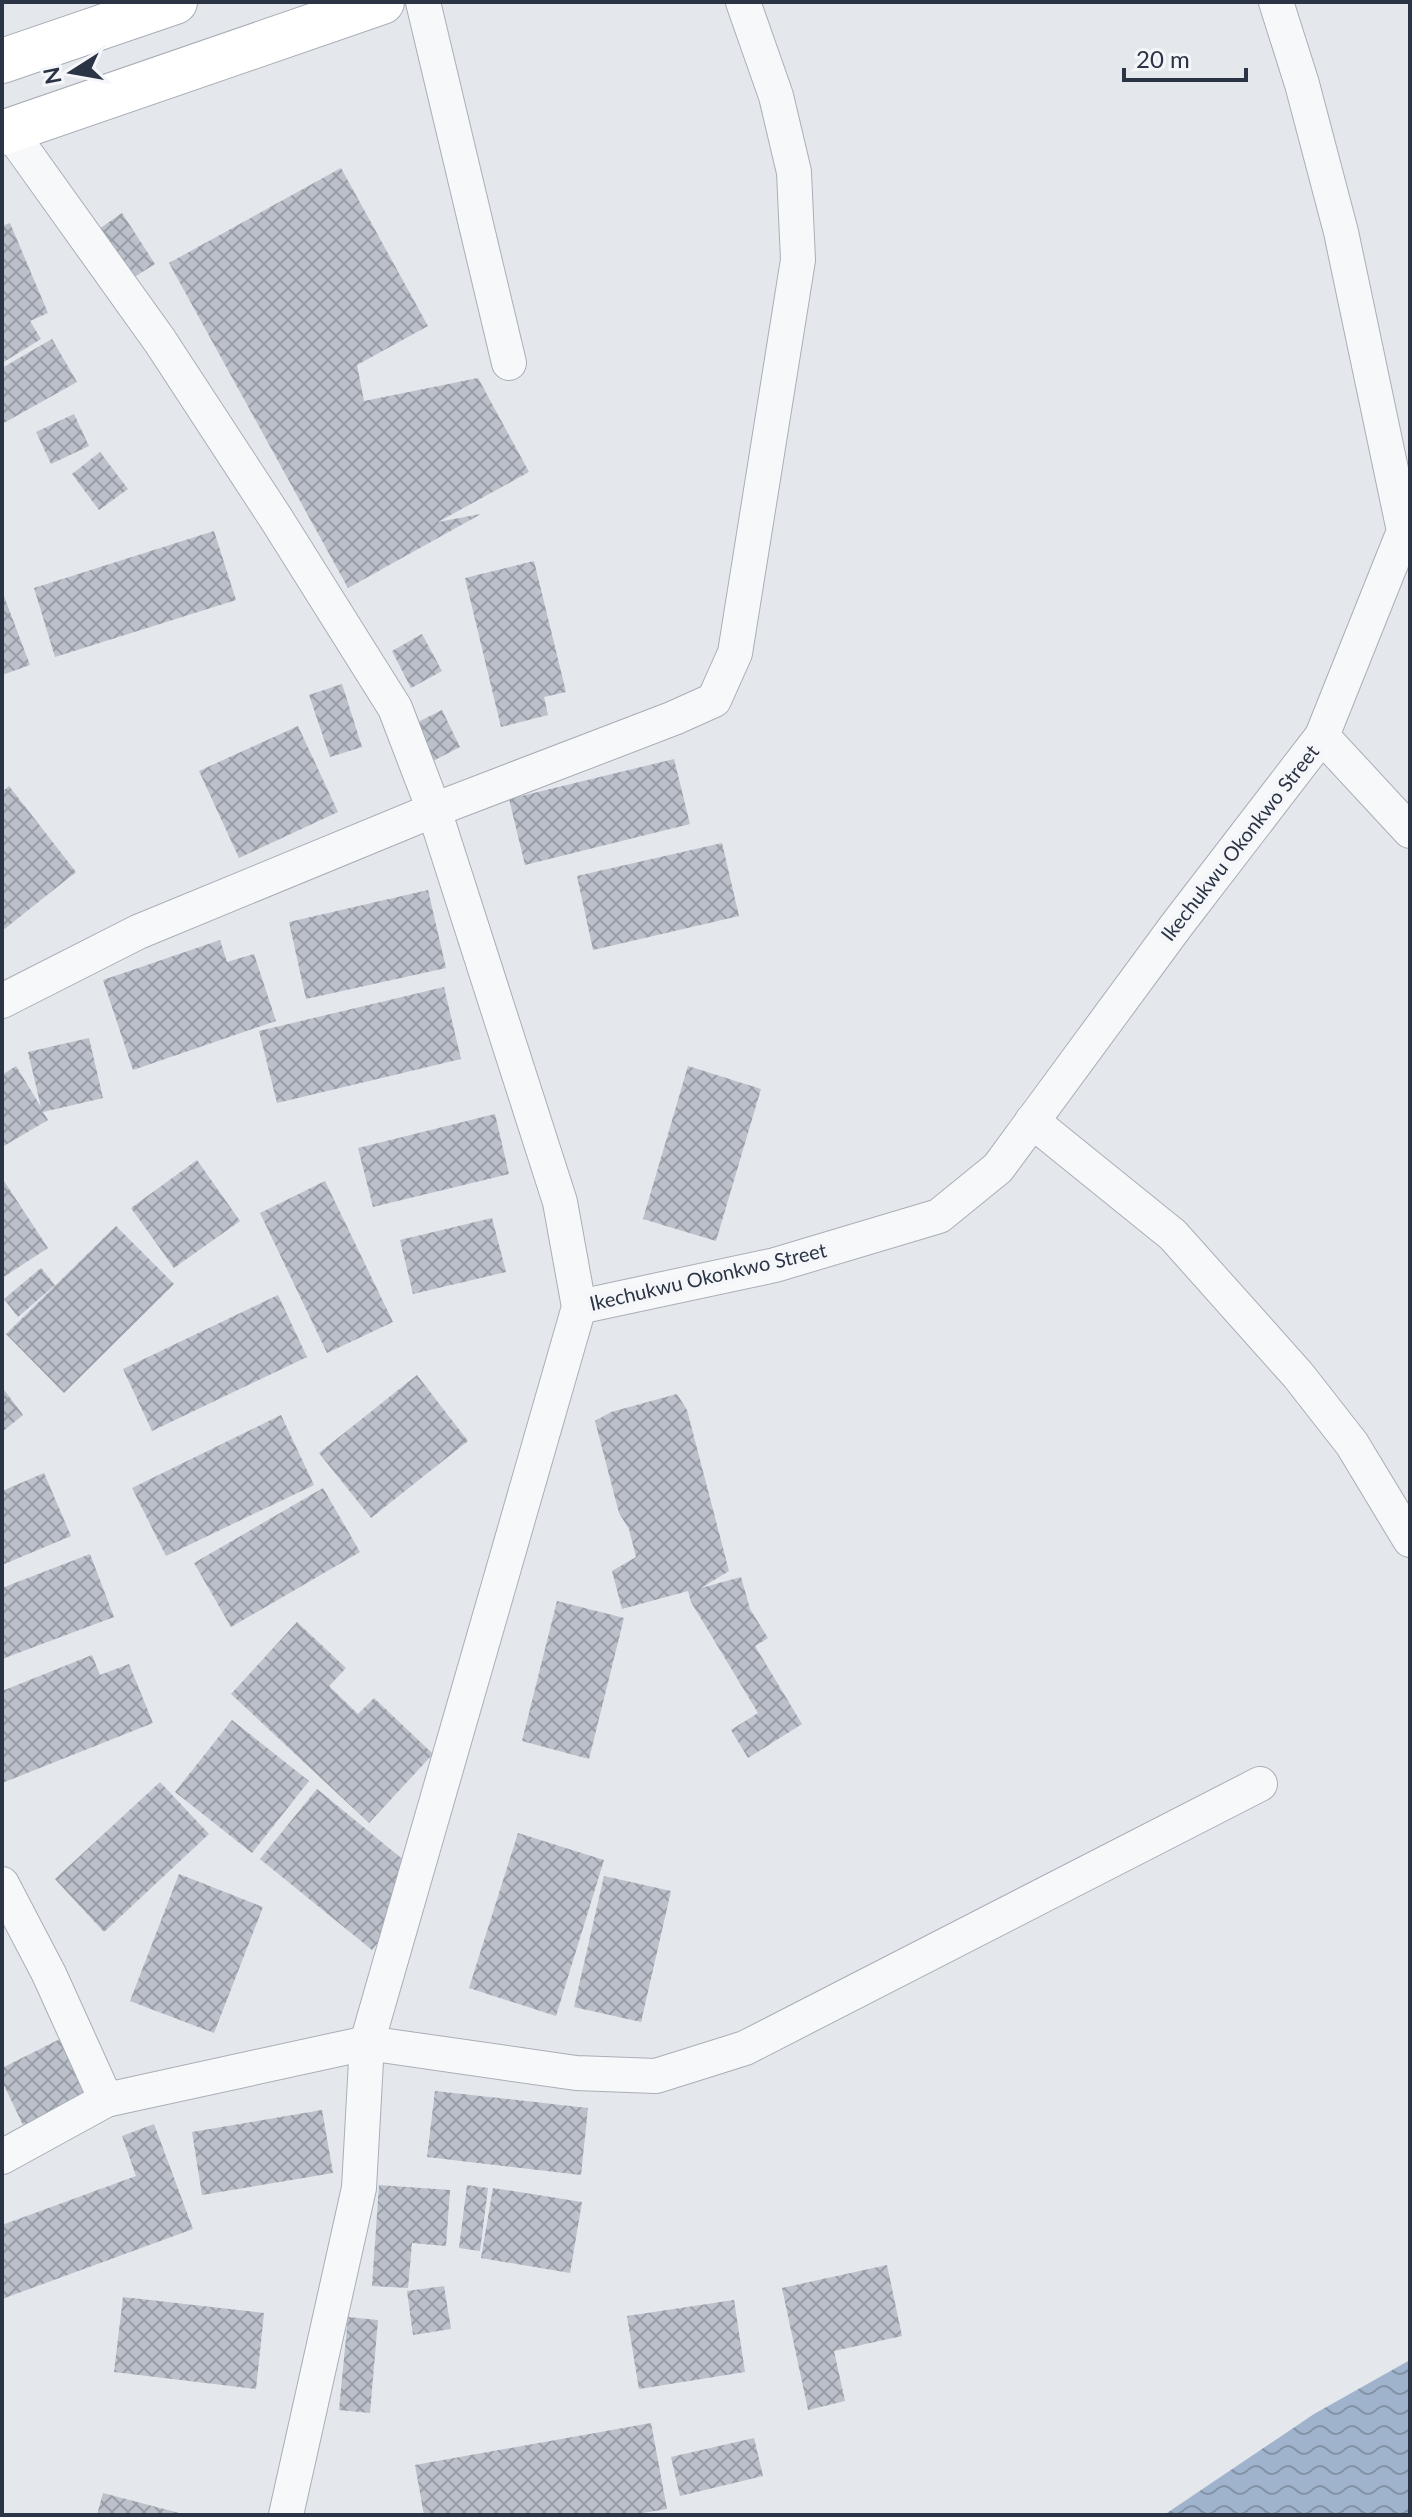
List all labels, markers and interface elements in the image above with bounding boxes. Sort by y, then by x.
north arrow [32,32,112,112]
scale bar [1124,32,1246,82]
text: 20 m [1136,44,1190,73]
text: N [37,65,67,87]
street label: Ikechukwu Okonkwo Street [1155,739,1323,945]
street label: Ikechukwu Okonkwo Street [587,1237,829,1315]

